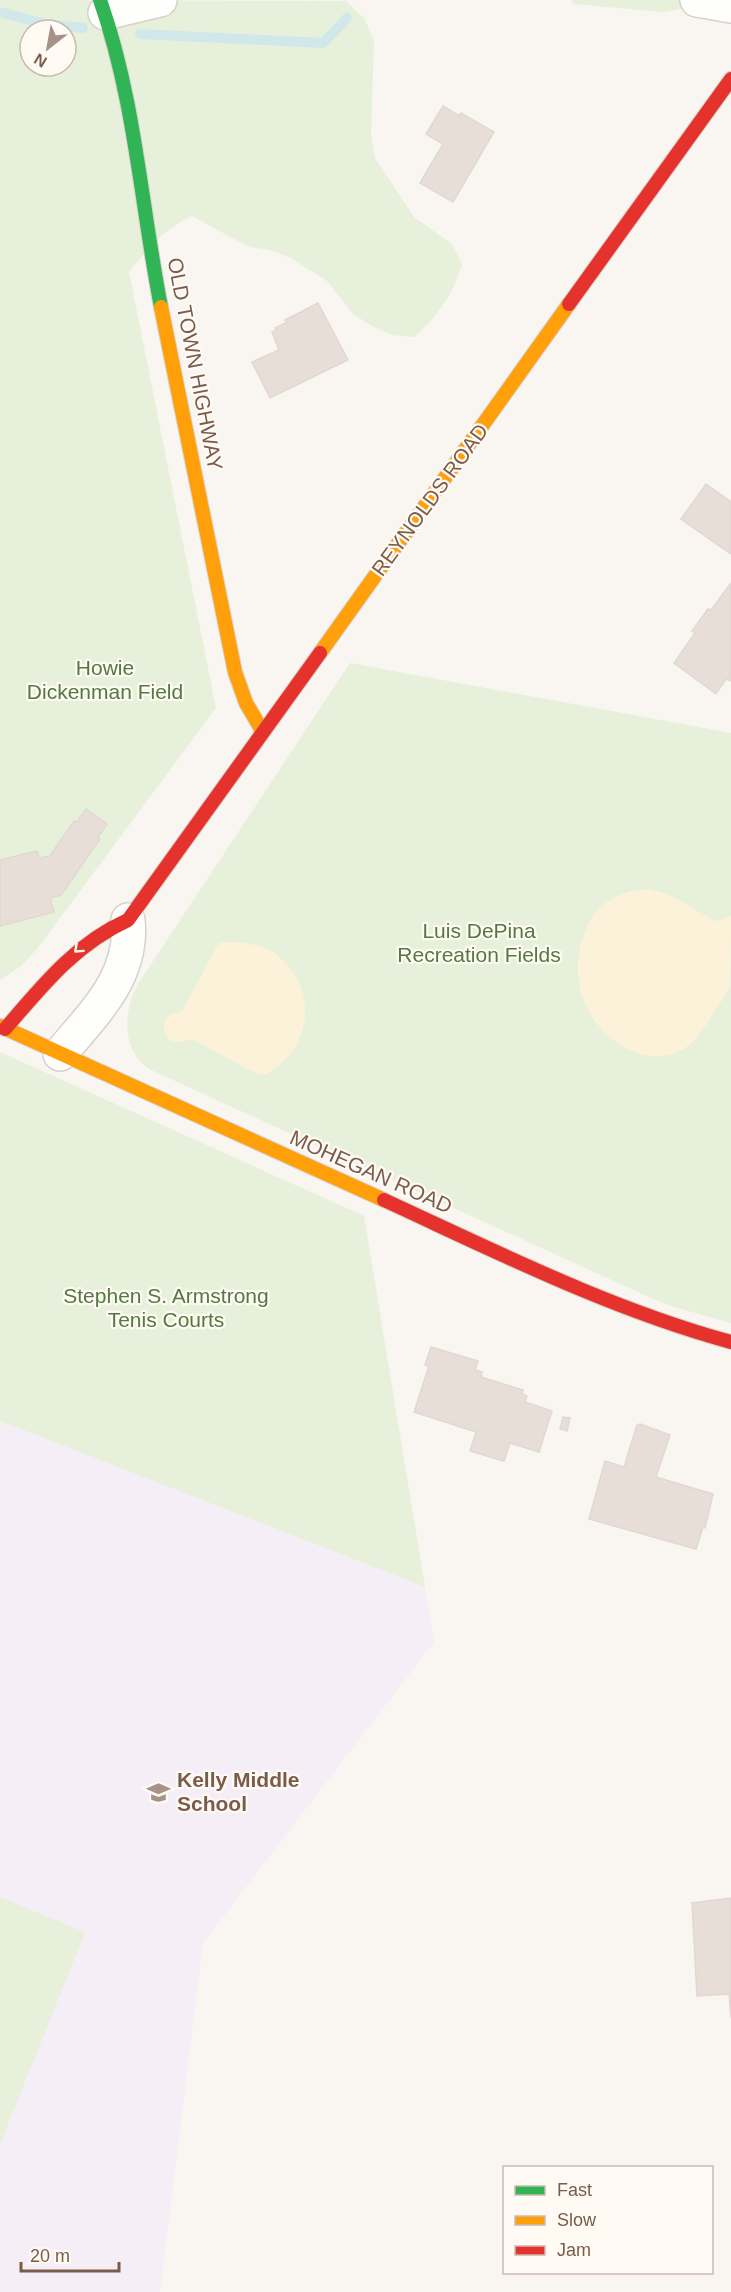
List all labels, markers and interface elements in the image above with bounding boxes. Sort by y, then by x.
north arrow [18,18,78,78]
text: N [31,50,50,71]
street label: OLD TOWN HIGHWAY [164,256,227,472]
street label: REYNOLDS ROAD [367,419,492,580]
park label: Howie Dickenman Field [27,656,183,703]
park label: Luis DePina Recreation Fields [397,919,561,966]
one-way arrow [74,942,84,953]
street label: MOHEGAN ROAD [287,1125,456,1218]
park label: Stephen S. Armstrong Tenis Courts [63,1284,269,1331]
place label: Kelly Middle School [177,1768,300,1815]
school or university icon: Kelly Middle School [146,1779,172,1805]
legend [503,2166,713,2274]
text: Fast [557,2180,592,2200]
text: Slow [557,2210,597,2230]
scale bar [21,2235,118,2273]
text: Jam [557,2240,591,2260]
text: 20 m [30,2246,70,2266]

